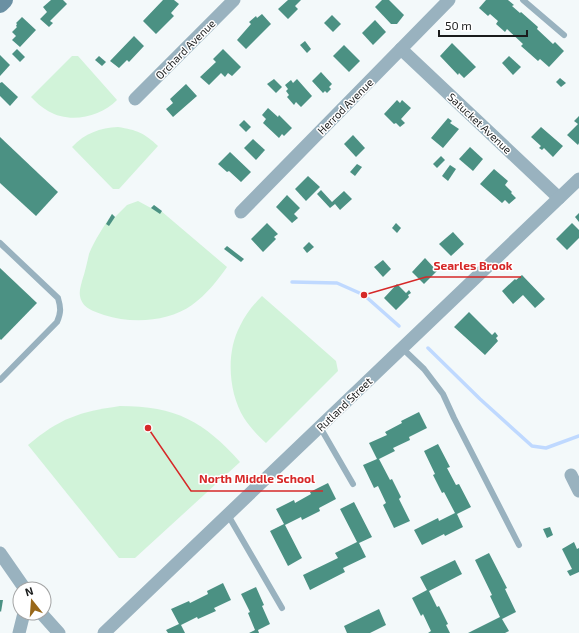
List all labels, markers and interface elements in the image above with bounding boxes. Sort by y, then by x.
scale bar [439,12,527,38]
street label: Orchard Avenue [152,16,218,82]
text: 50 m [445,18,472,32]
street label: Herrod Avenue [314,75,376,137]
street label: Satucket Avenue [445,90,515,156]
callout: Searles Brook [426,253,521,277]
text: Searles Brook [433,258,513,272]
street label: Rutland Street [313,374,375,434]
callout: North Middle School [191,467,323,491]
text: North Middle School [199,471,315,485]
north arrow [12,581,52,621]
text: N [23,584,35,598]

